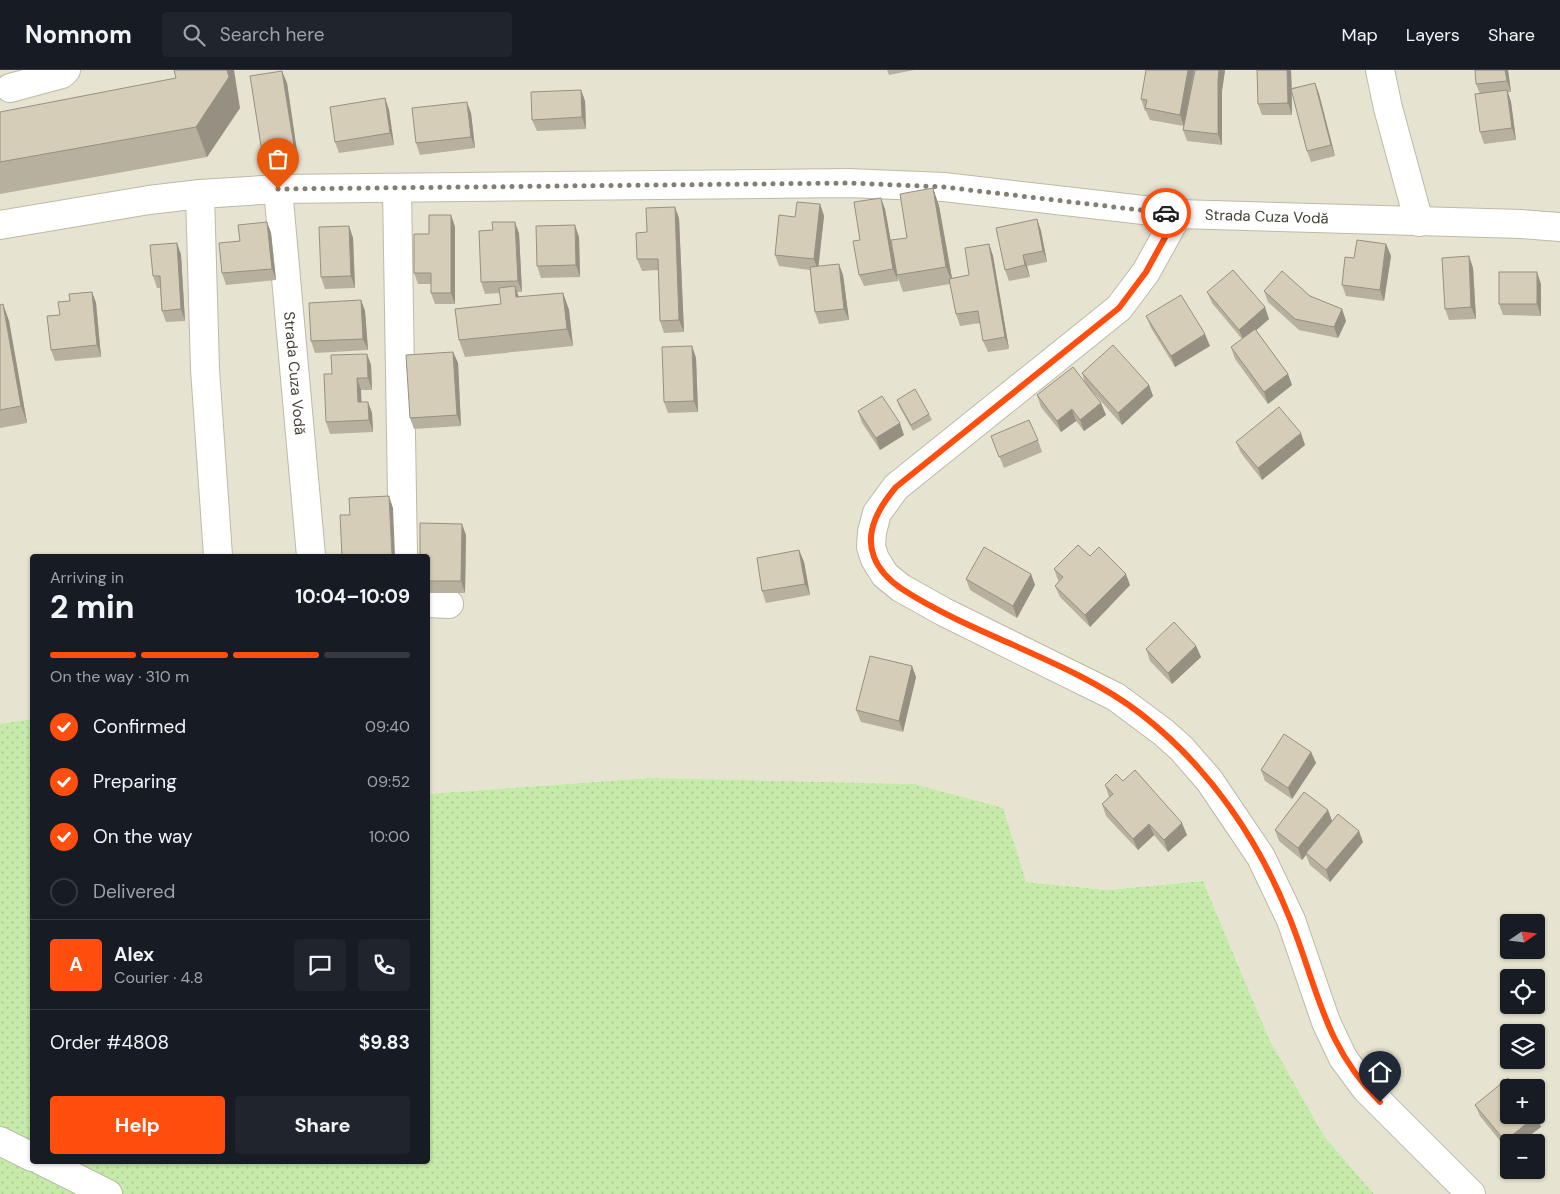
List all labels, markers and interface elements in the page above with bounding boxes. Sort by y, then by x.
search box [162,12,512,57]
text: Nomnom [25,19,132,50]
icon: search [180,21,208,49]
text: Search here [220,22,325,47]
text: Map [1342,23,1378,47]
text: Layers [1406,23,1460,47]
text: Share [1488,23,1535,47]
pin [257,138,299,189]
icon: bag [264,145,292,173]
courier [1141,188,1191,238]
icon: car [1152,199,1180,227]
street label: Strada Cuza Vodă [1204,205,1329,228]
street label: Strada Cuza Vodă [279,311,310,436]
text: Arriving in [50,567,124,588]
text: 10:04–10:09 [295,584,410,609]
text: 2 min [50,586,135,628]
text: On the way · 310 m [50,666,189,687]
icon: check [50,713,78,741]
text: Confirmed [93,714,186,739]
text: 09:40 [365,716,410,737]
icon: check [50,768,78,796]
text: Preparing [93,769,177,794]
text: 09:52 [367,771,410,792]
icon: check [50,823,78,851]
text: On the way [93,824,193,849]
text: 10:00 [369,826,410,847]
text: Delivered [93,879,175,904]
north arrow [1500,914,1545,959]
map controls [1500,914,1545,1179]
button: chat [294,939,346,991]
button: phone [358,939,410,991]
text: Alex [114,942,154,967]
text: A [69,952,83,977]
text: Courier · 4.8 [114,967,203,988]
button: locate [1500,969,1545,1014]
button: layers [1500,1024,1545,1069]
text: Order #4808 [50,1030,169,1055]
text: $9.83 [359,1030,410,1055]
pin [1359,1051,1401,1102]
icon: home [1366,1058,1394,1086]
button: + [1500,1079,1545,1124]
button: Help [50,1096,225,1154]
button: Share [235,1096,410,1154]
button: − [1500,1134,1545,1179]

